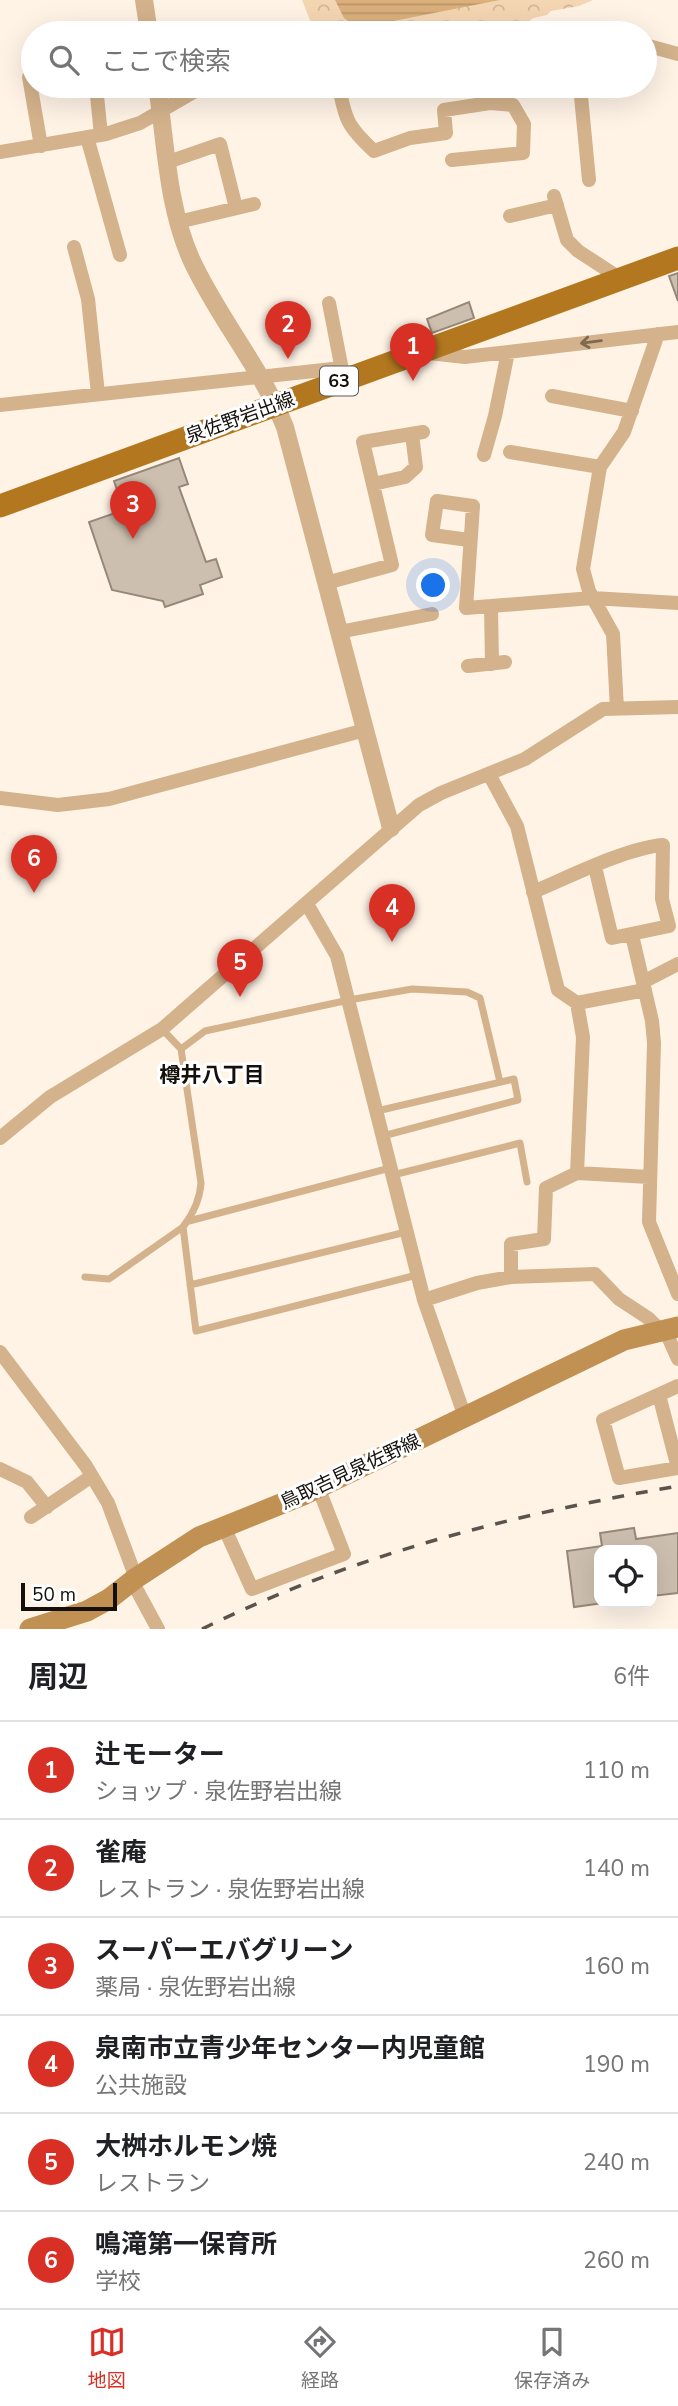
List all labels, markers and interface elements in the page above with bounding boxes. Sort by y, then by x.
search box [21,21,657,98]
icon: search [45,41,83,79]
text: ここで検索 [101,44,231,79]
pin: 2 [265,301,311,359]
pin: 1 [390,323,436,381]
one-way arrow [580,335,602,348]
road number: 63 [320,366,358,396]
street label: 泉佐野岩出線 [182,386,298,450]
pin: 3 [110,481,156,539]
your location [416,568,450,602]
pin: 6 [11,835,57,893]
pin: 4 [369,884,415,942]
pin: 5 [217,939,263,997]
district label: 樽井八丁目 [160,1061,265,1089]
street label: 鳥取吉見泉佐野線 [276,1428,425,1516]
map controls [594,1545,657,1608]
button: locate [594,1545,657,1608]
scale bar [21,1580,117,1612]
text: 50 m [32,1582,76,1608]
text: 周辺 [28,1657,88,1698]
text: 6件 [613,1661,650,1692]
text: 辻モーター [95,1737,225,1772]
text: 1 [44,1755,58,1786]
text: 110 m [583,1755,650,1786]
text: ショップ · 泉佐野岩出線 [95,1776,342,1807]
text: 雀庵 [95,1835,147,1870]
text: 2 [44,1853,58,1884]
text: 140 m [583,1853,650,1884]
text: レストラン · 泉佐野岩出線 [95,1874,365,1905]
text: スーパーエバグリーン [95,1933,353,1968]
text: 3 [44,1951,58,1982]
text: 160 m [583,1951,650,1982]
text: 薬局 · 泉佐野岩出線 [95,1972,296,2003]
text: 泉南市立青少年センター内児童館 [95,2031,485,2066]
text: 4 [44,2049,58,2080]
text: 190 m [583,2049,650,2080]
text: 公共施設 [95,2070,187,2101]
text: 大桝ホルモン焼 [95,2129,277,2164]
text: 5 [44,2147,58,2178]
text: 240 m [583,2147,650,2178]
text: レストラン [95,2168,210,2199]
text: 鳴滝第一保育所 [95,2227,277,2262]
text: 6 [44,2245,58,2276]
text: 260 m [583,2245,650,2276]
text: 学校 [95,2266,141,2297]
tab: 地図 [88,2323,126,2394]
tab: 経路 [301,2323,339,2394]
tab: 保存済み [514,2323,590,2394]

